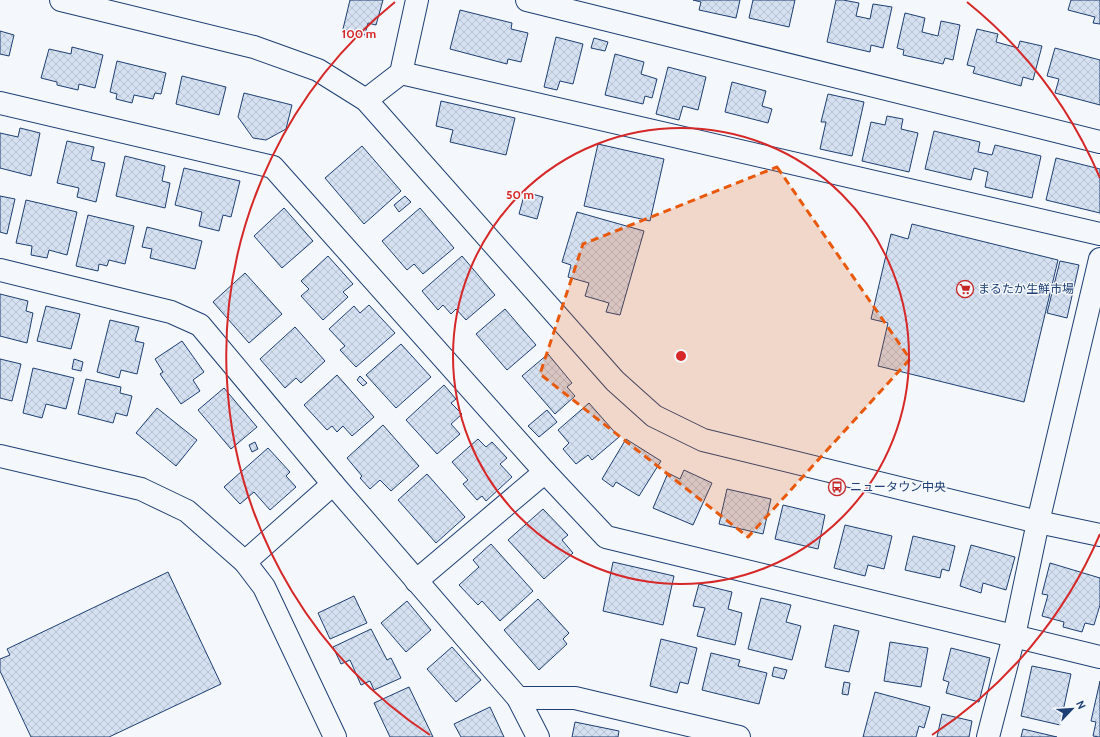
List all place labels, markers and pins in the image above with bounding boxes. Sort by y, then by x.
supermarket icon: まるたか生鮮市場 [955,279,975,299]
place label: まるたか生鮮市場 [978,281,1074,296]
centre of rings [674,349,688,363]
bus stop icon: ニュータウン中央 [827,477,847,497]
place label: ニュータウン中央 [850,479,946,494]

